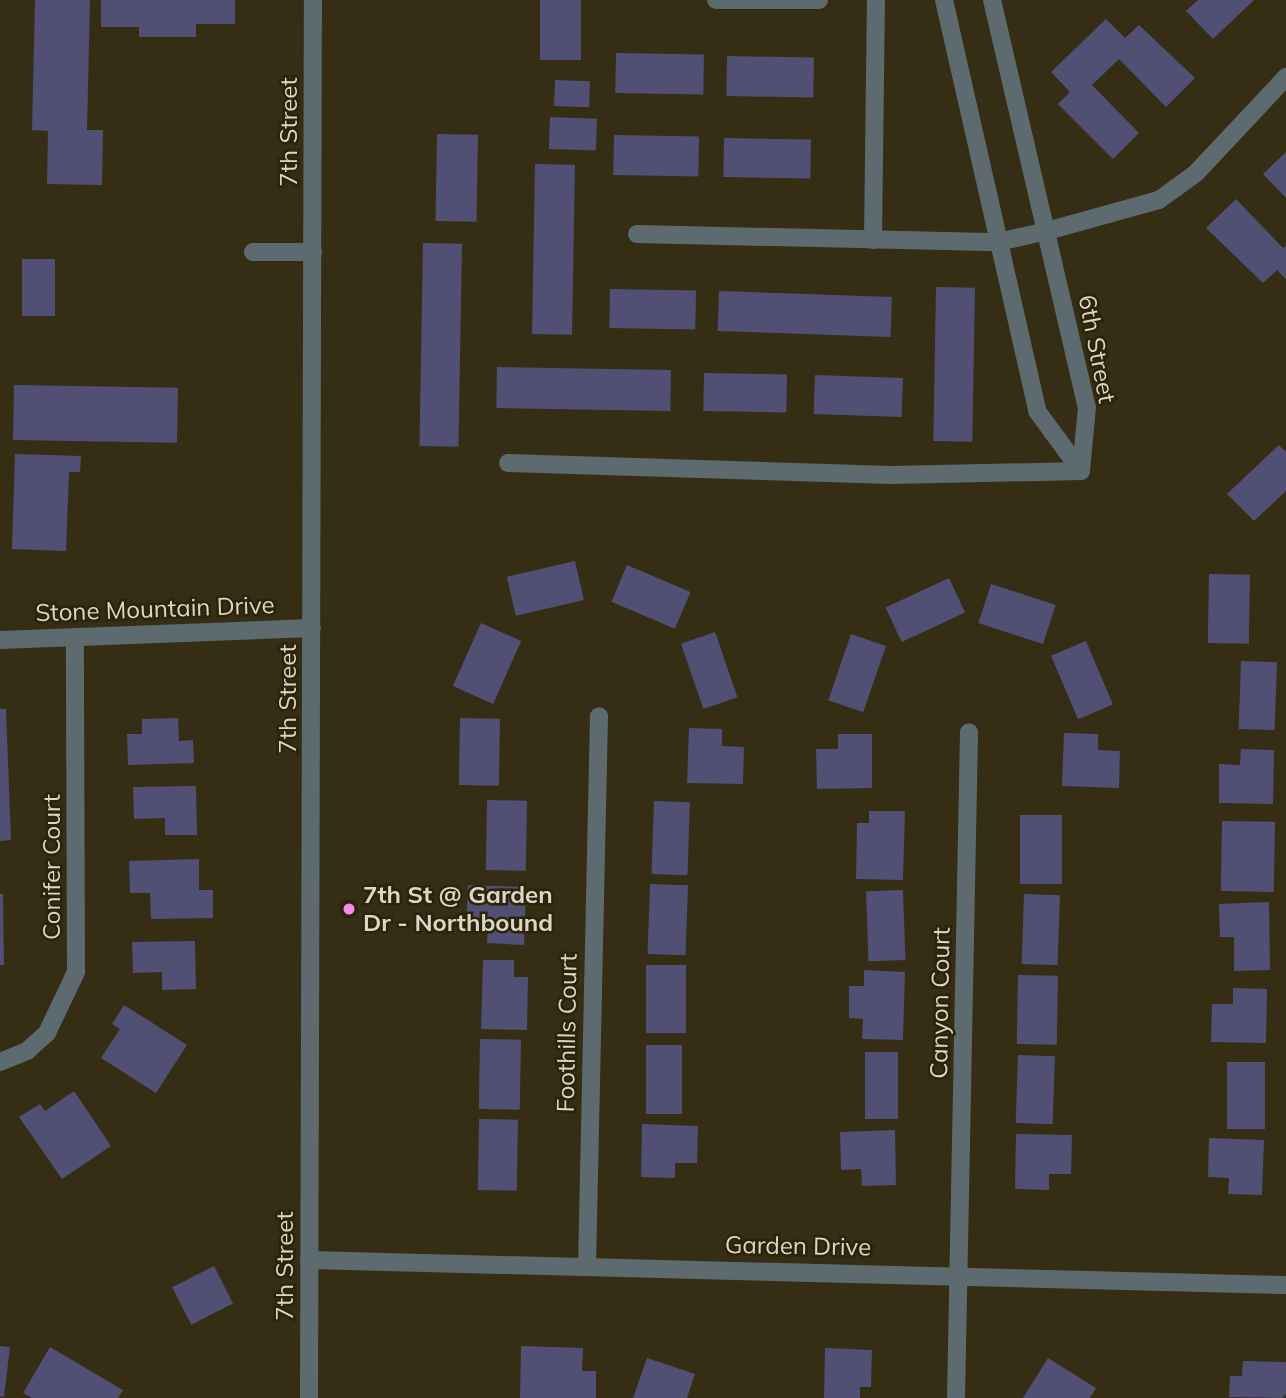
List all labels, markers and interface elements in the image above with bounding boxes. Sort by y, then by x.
street label: 7th Street [275,77,303,187]
street label: 6th Street [1072,293,1122,405]
street label: Stone Mountain Drive [35,590,275,628]
street label: 7th Street [274,644,302,754]
street label: Conifer Court [38,794,66,940]
place label: 7th St @ Garden Dr - Northbound [363,881,553,937]
marker: 7th St @ Garden Dr - Northbound [341,901,357,917]
street label: Canyon Court [924,927,956,1079]
street label: Foothills Court [551,953,583,1113]
street label: 7th Street [271,1211,299,1321]
street label: Garden Drive [725,1230,871,1262]

